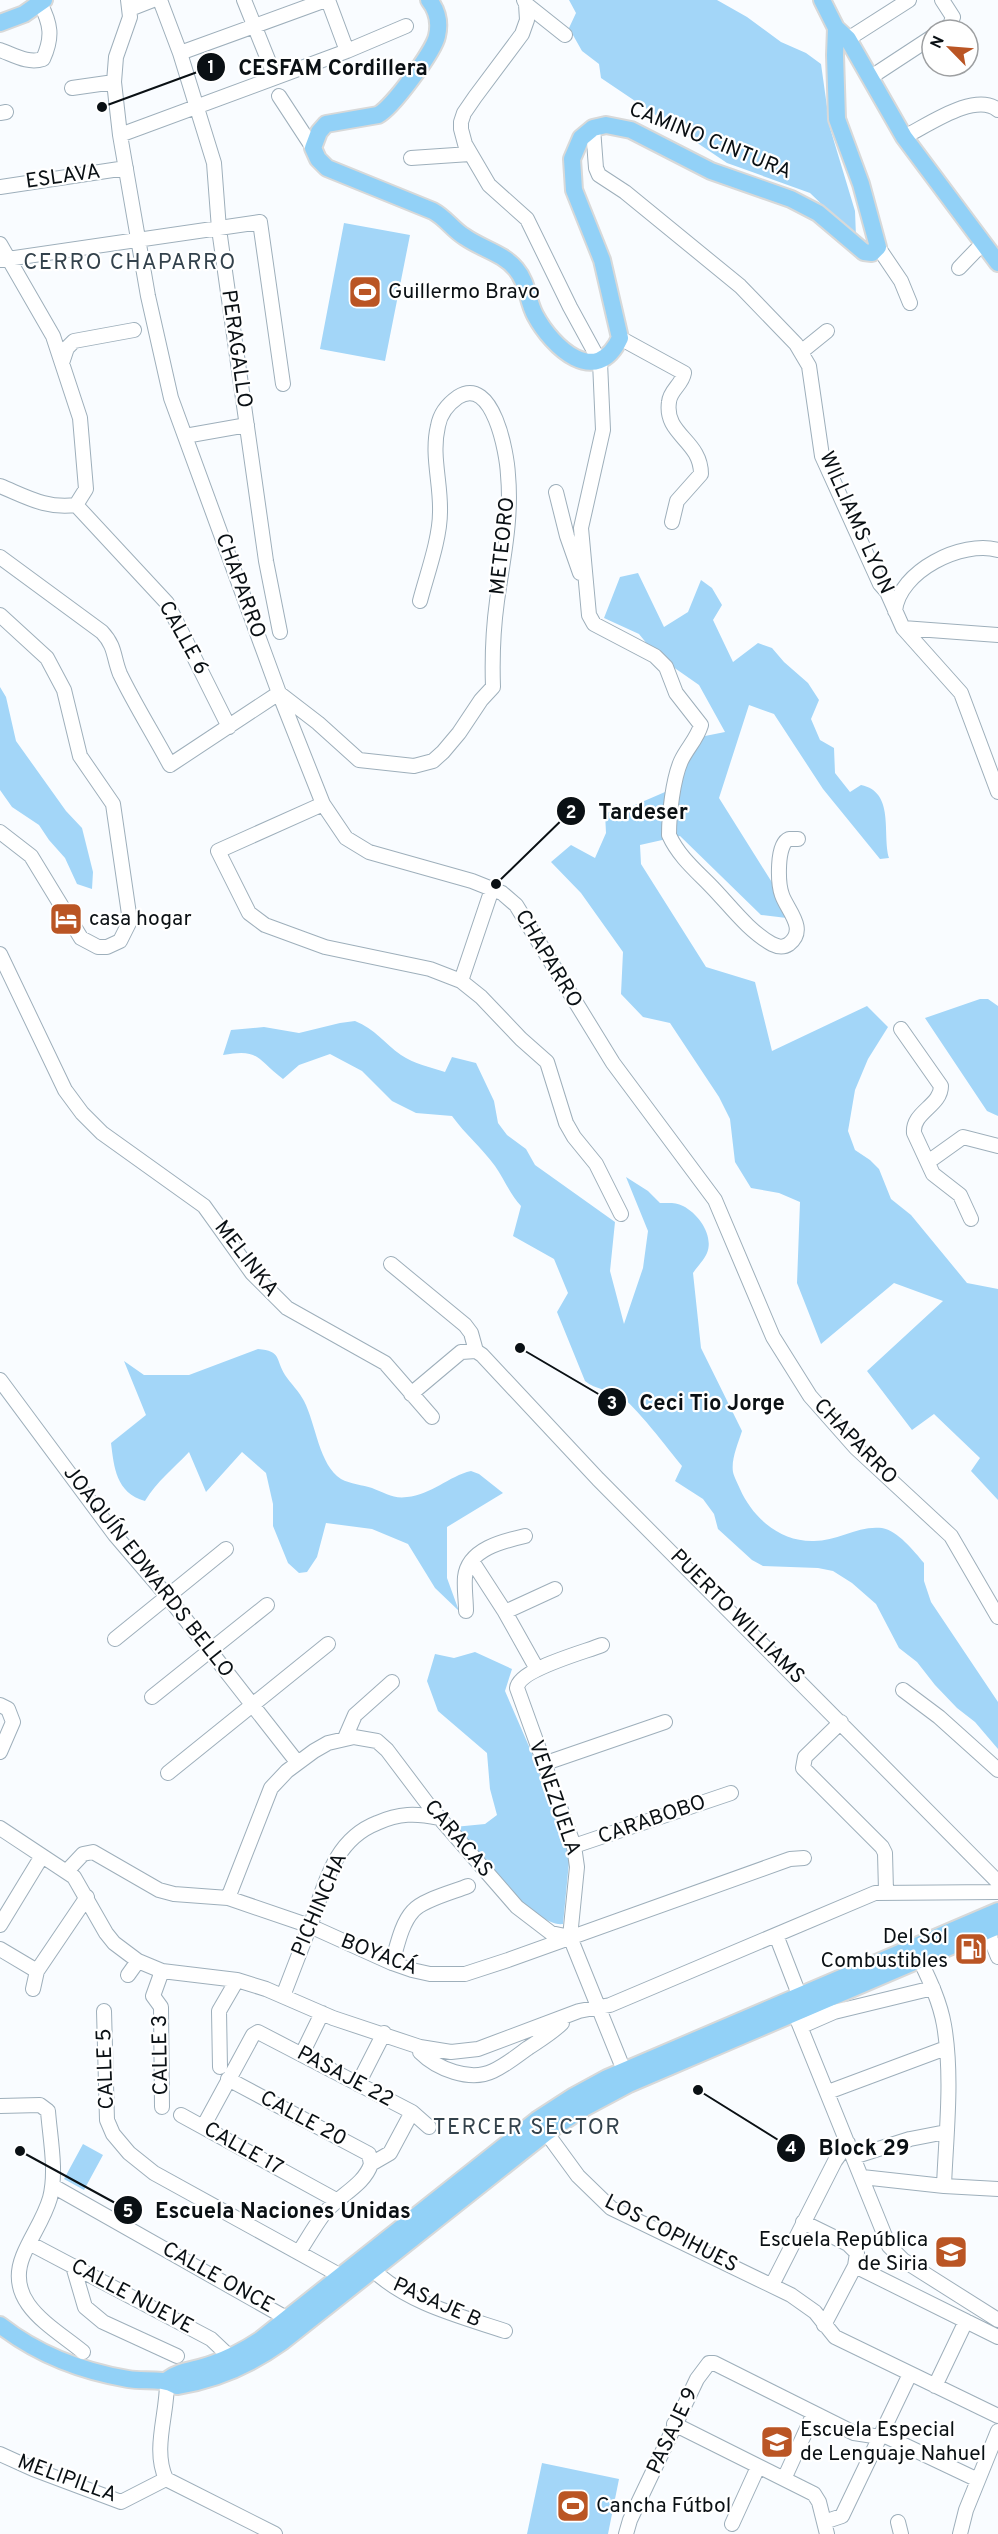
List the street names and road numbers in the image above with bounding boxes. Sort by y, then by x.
street label: CAMINO CINTURA [625,96,795,186]
street label: ESLAVA [24,158,102,196]
street label: PERAGALLO [214,288,258,410]
street label: WILLIAMS LYON [812,447,900,599]
street label: METEORO [484,496,522,596]
street label: CHAPARRO [209,530,271,642]
street label: CALLE 6 [152,596,214,680]
street label: CHAPARRO [508,905,588,1013]
street label: MELINKA [208,1215,284,1303]
street label: CHAPARRO [807,1393,903,1491]
street label: JOAQUÍN EDWARDS BELLO [57,1460,240,1684]
street label: PUERTO WILLIAMS [664,1544,810,1690]
street label: VENEZUELA [522,1737,586,1859]
street label: CARABOBO [595,1789,709,1851]
street label: CARACAS [418,1795,498,1883]
street label: PICHINCHA [286,1849,354,1961]
street label: BOYACÁ [337,1927,422,1982]
street label: CALLE 3 [147,2014,175,2096]
street label: CALLE 5 [91,2028,121,2110]
street label: PASAJE 22 [292,2040,398,2114]
street label: CALLE 20 [255,2085,351,2153]
street label: CALLE 17 [199,2116,287,2182]
street label: LOS COPIHUES [600,2189,742,2279]
street label: CALLE ONCE [157,2236,279,2320]
street label: CALLE NUEVE [66,2253,198,2341]
street label: PASAJE B [389,2272,485,2334]
street label: PASAJE 9 [641,2383,705,2479]
street label: MELIPILLA [13,2449,121,2509]

